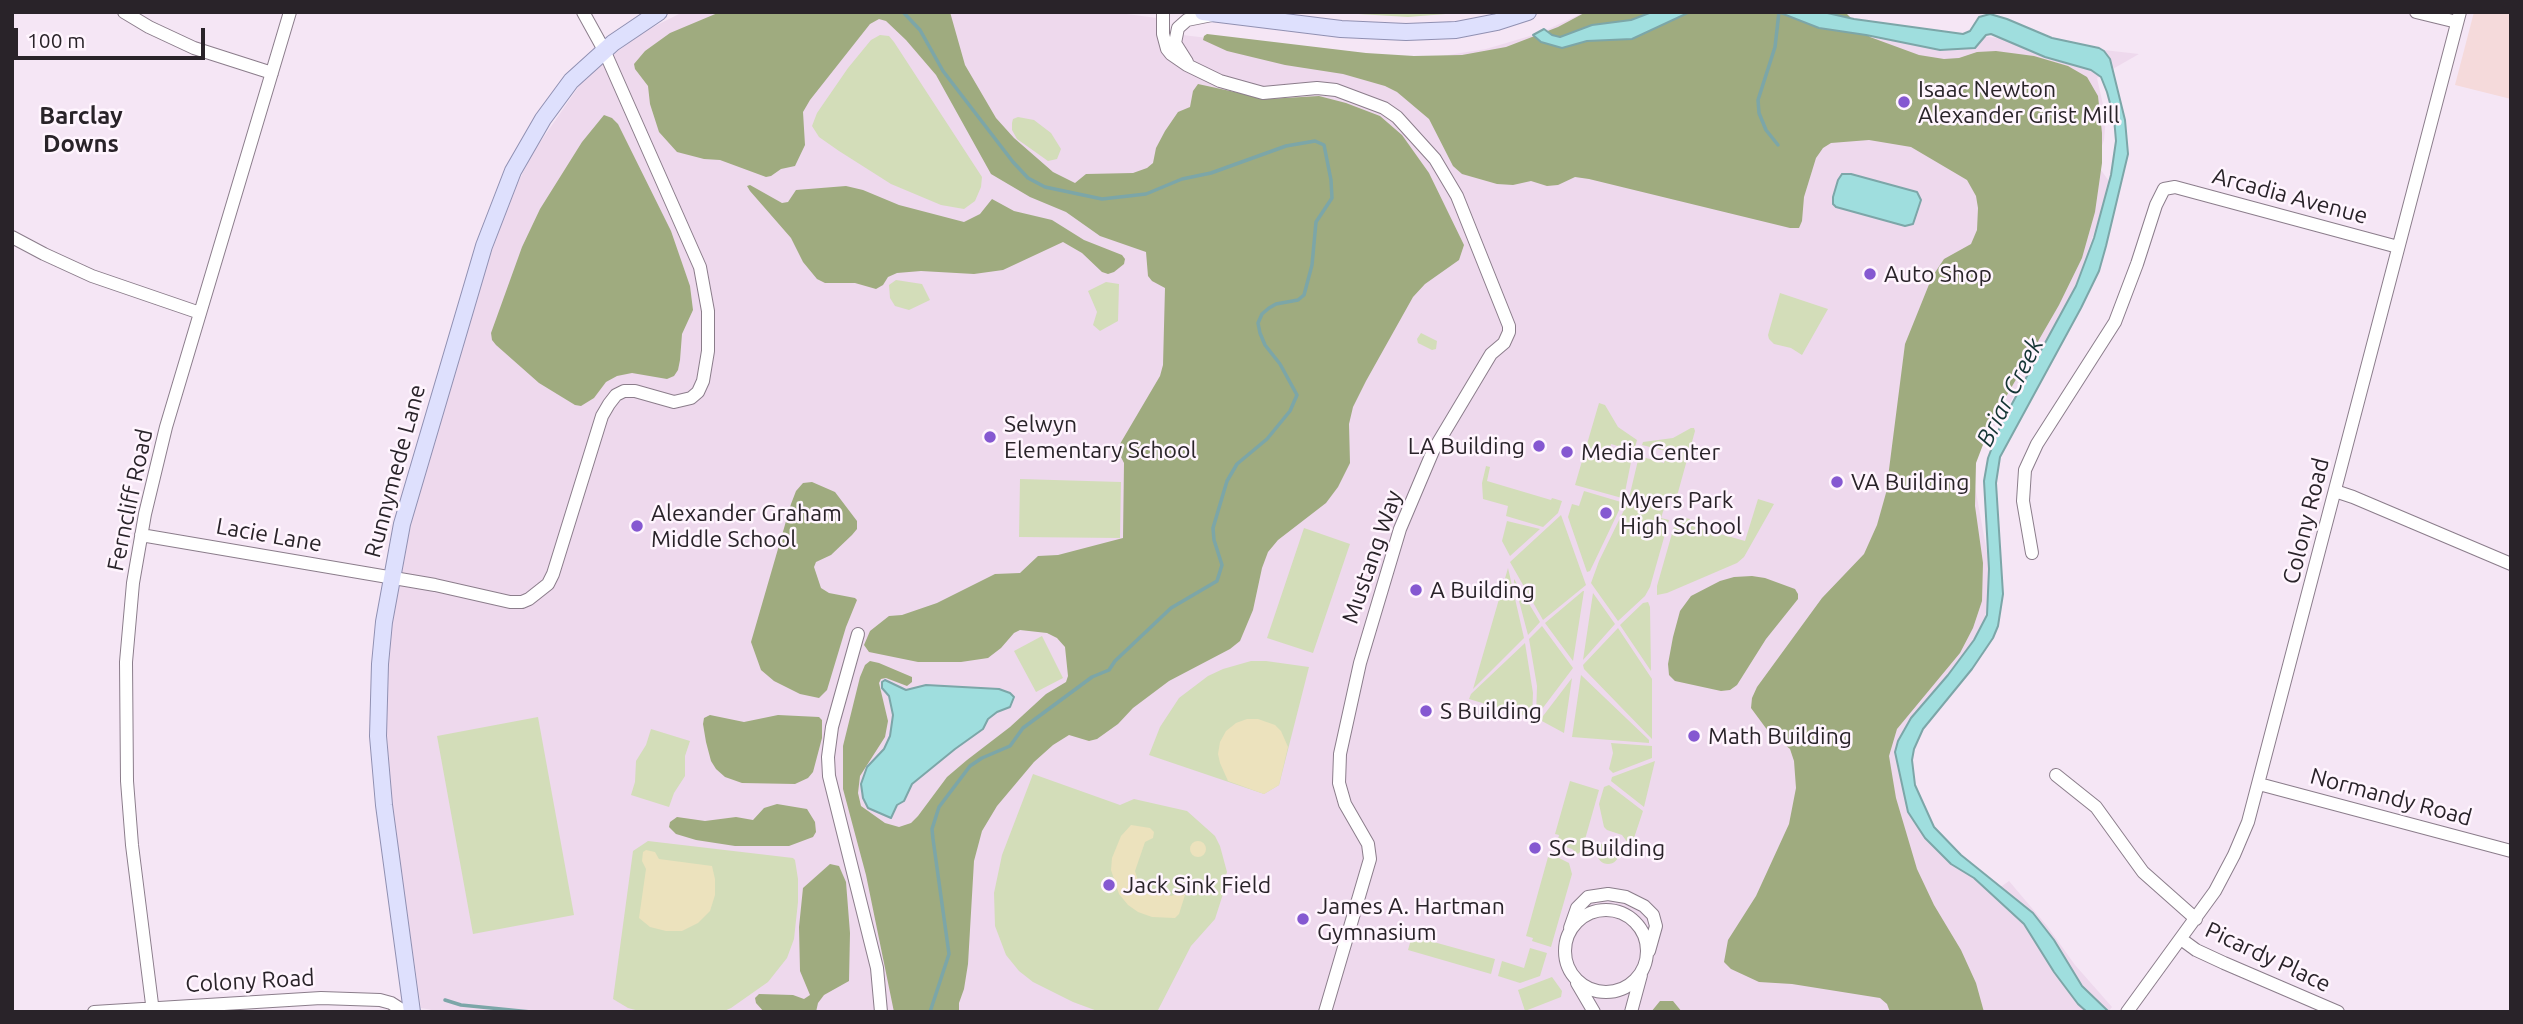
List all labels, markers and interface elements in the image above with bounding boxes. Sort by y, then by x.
scale bar [18,14,208,58]
text: 100 m [27,28,85,52]
place label: Isaac Newton Alexander Grist Mill [1918,75,2120,129]
marker: Isaac Newton Alexander Grist Mill [1896,94,1912,110]
district label: Barclay Downs [39,102,123,158]
street label: Arcadia Avenue [2209,162,2371,230]
place label: Auto Shop [1884,260,1992,288]
marker: Auto Shop [1862,266,1878,282]
water label: Briar Creek [1970,333,2050,451]
street label: Runnymede Lane [359,381,431,561]
place label: Selwyn Elementary School [1004,410,1197,464]
street label: Ferncliff Road [101,426,159,574]
marker: Selwyn Elementary School [982,429,998,445]
place label: LA Building [1408,432,1525,460]
marker: LA Building [1531,438,1547,454]
place label: Media Center [1581,438,1720,466]
marker: Media Center [1559,444,1575,460]
street label: Colony Road [2277,455,2335,587]
place label: VA Building [1851,468,1969,496]
marker: VA Building [1829,474,1845,490]
place label: Myers Park High School [1620,486,1742,540]
street label: Mustang Way [1336,487,1408,627]
place label: Alexander Graham Middle School [651,499,842,553]
marker: Myers Park High School [1598,505,1614,521]
street label: Lacie Lane [214,512,324,558]
marker: Alexander Graham Middle School [629,518,645,534]
place label: A Building [1430,576,1535,604]
marker: A Building [1408,582,1424,598]
place label: S Building [1440,697,1542,725]
marker: S Building [1418,703,1434,719]
place label: Math Building [1708,722,1852,750]
marker: Math Building [1686,728,1702,744]
street label: Normandy Road [2307,762,2475,832]
place label: SC Building [1549,834,1665,862]
marker: SC Building [1527,840,1543,856]
place label: Jack Sink Field [1123,871,1271,899]
marker: Jack Sink Field [1101,877,1117,893]
place label: James A. Hartman Gymnasium [1317,892,1505,946]
marker: James A. Hartman Gymnasium [1295,911,1311,927]
street label: Picardy Place [2201,916,2335,998]
street label: Colony Road [185,964,315,998]

